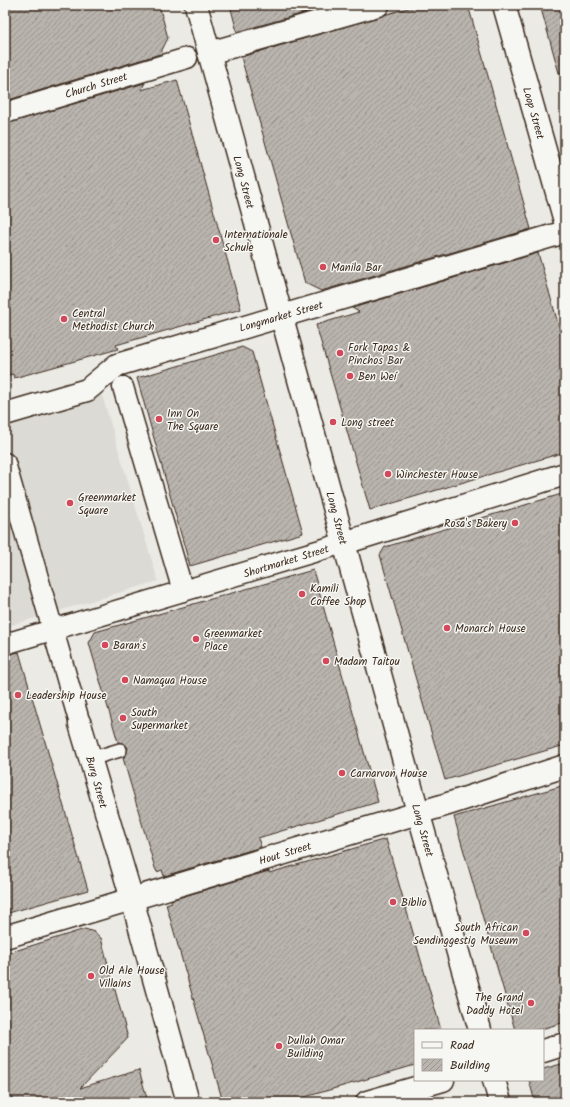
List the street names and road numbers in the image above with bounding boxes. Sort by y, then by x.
street label: Church Street [63,68,130,104]
street label: Loop Street [517,85,549,142]
street label: Long Street [227,154,259,212]
street label: Longmarket Street [237,296,326,338]
street label: Long Street [320,490,352,548]
street label: Shortmarket Street [241,540,332,584]
street label: Burg Street [80,754,112,811]
street label: Long Street [406,802,438,860]
street label: Hout Street [257,837,315,870]

